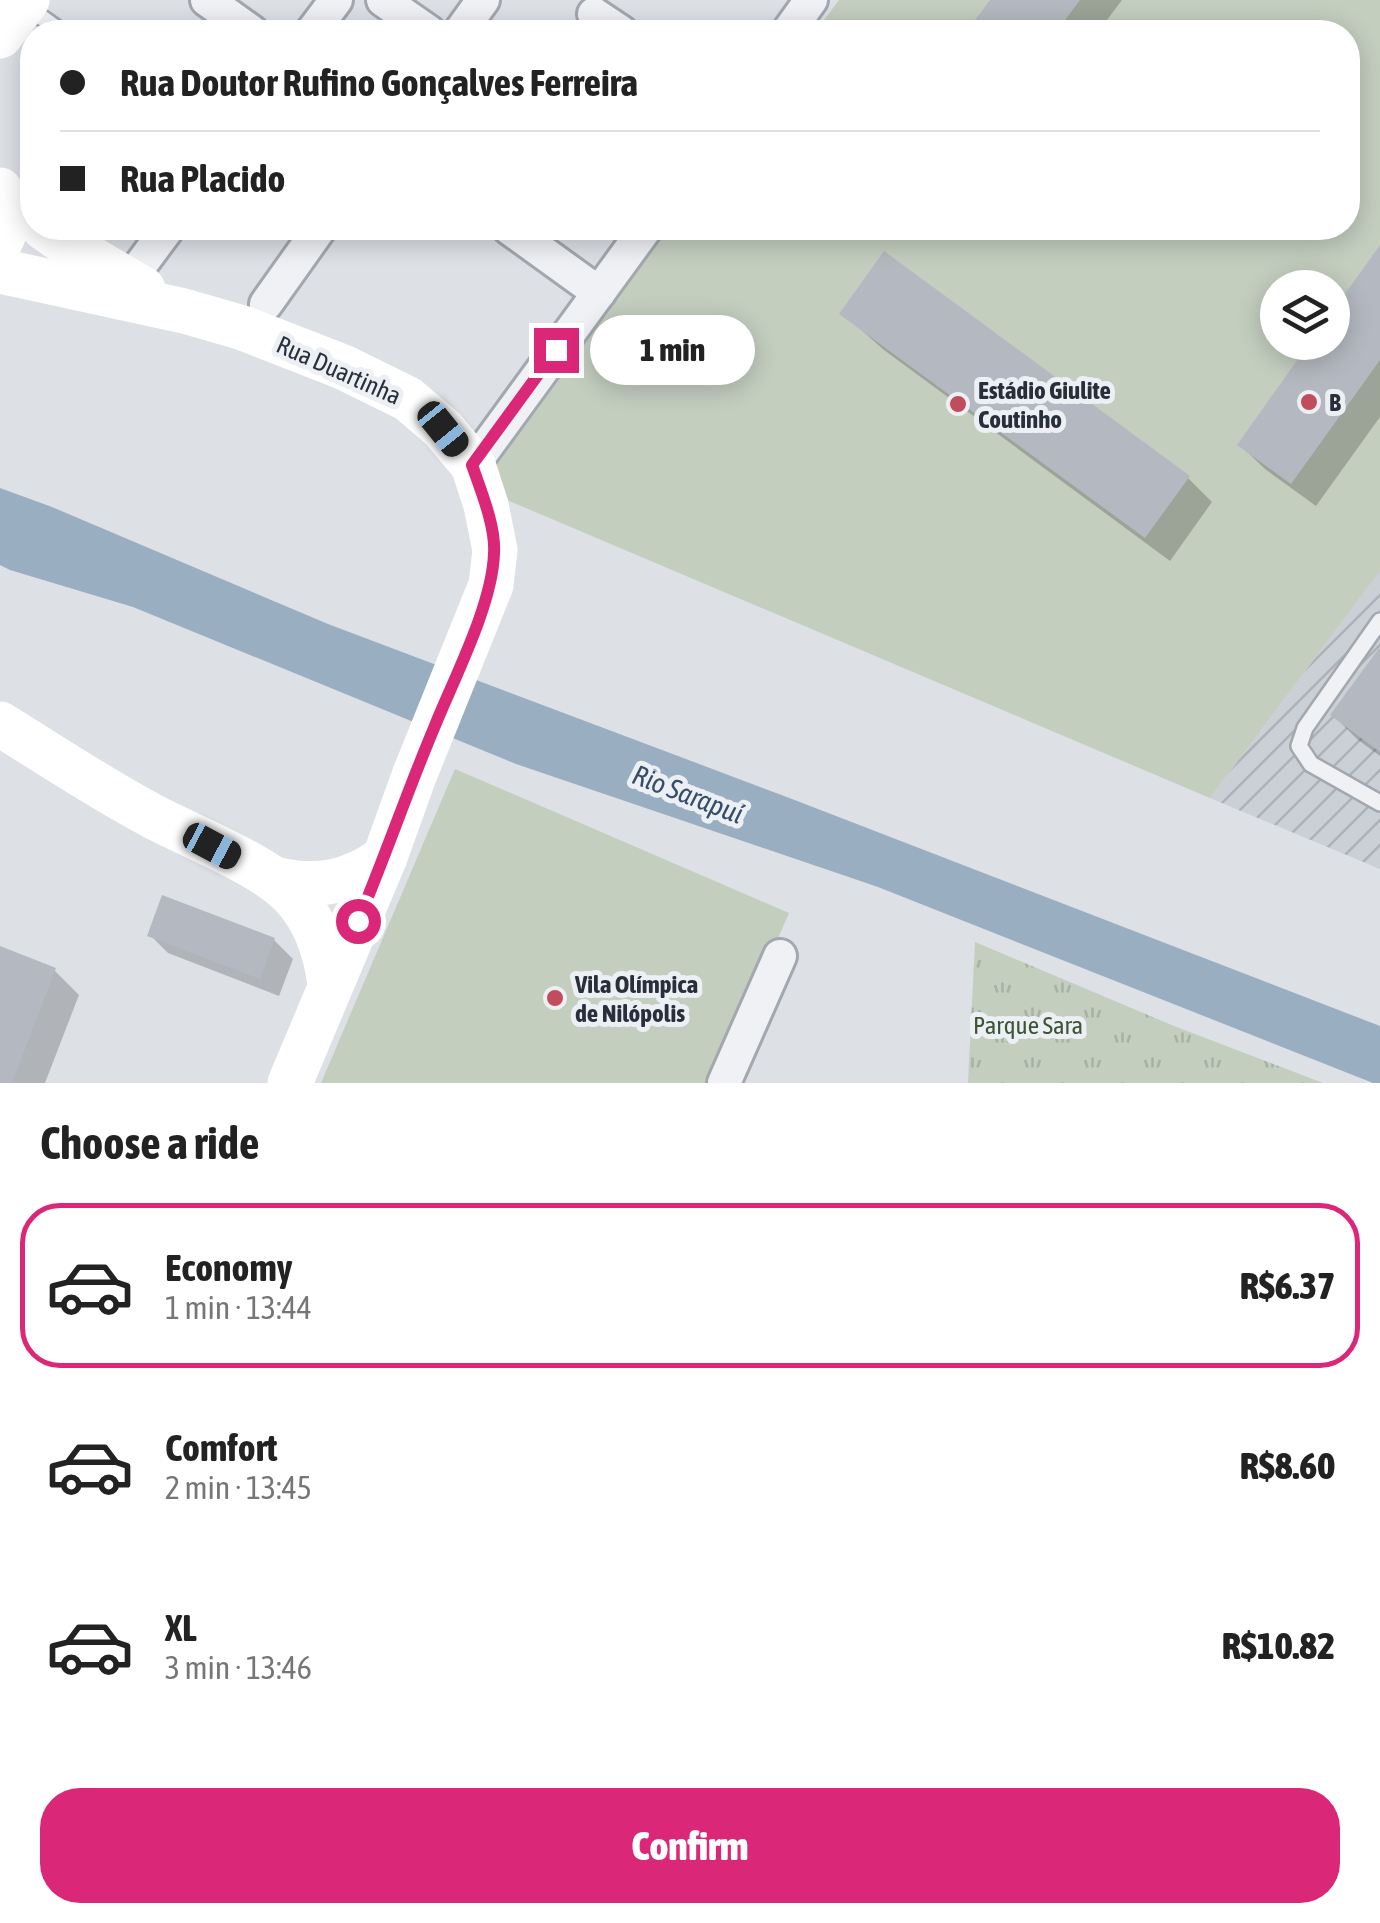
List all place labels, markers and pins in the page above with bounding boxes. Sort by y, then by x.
place label: Estádio Giulite Coutinho [978,376,1111,433]
place label: B [1329,388,1341,416]
marker: B [1298,391,1320,413]
marker: Estádio Giulite Coutinho [947,393,969,415]
place label: Vila Olímpica de Nilópolis [574,970,698,1027]
marker: Vila Olímpica de Nilópolis [544,987,566,1009]

